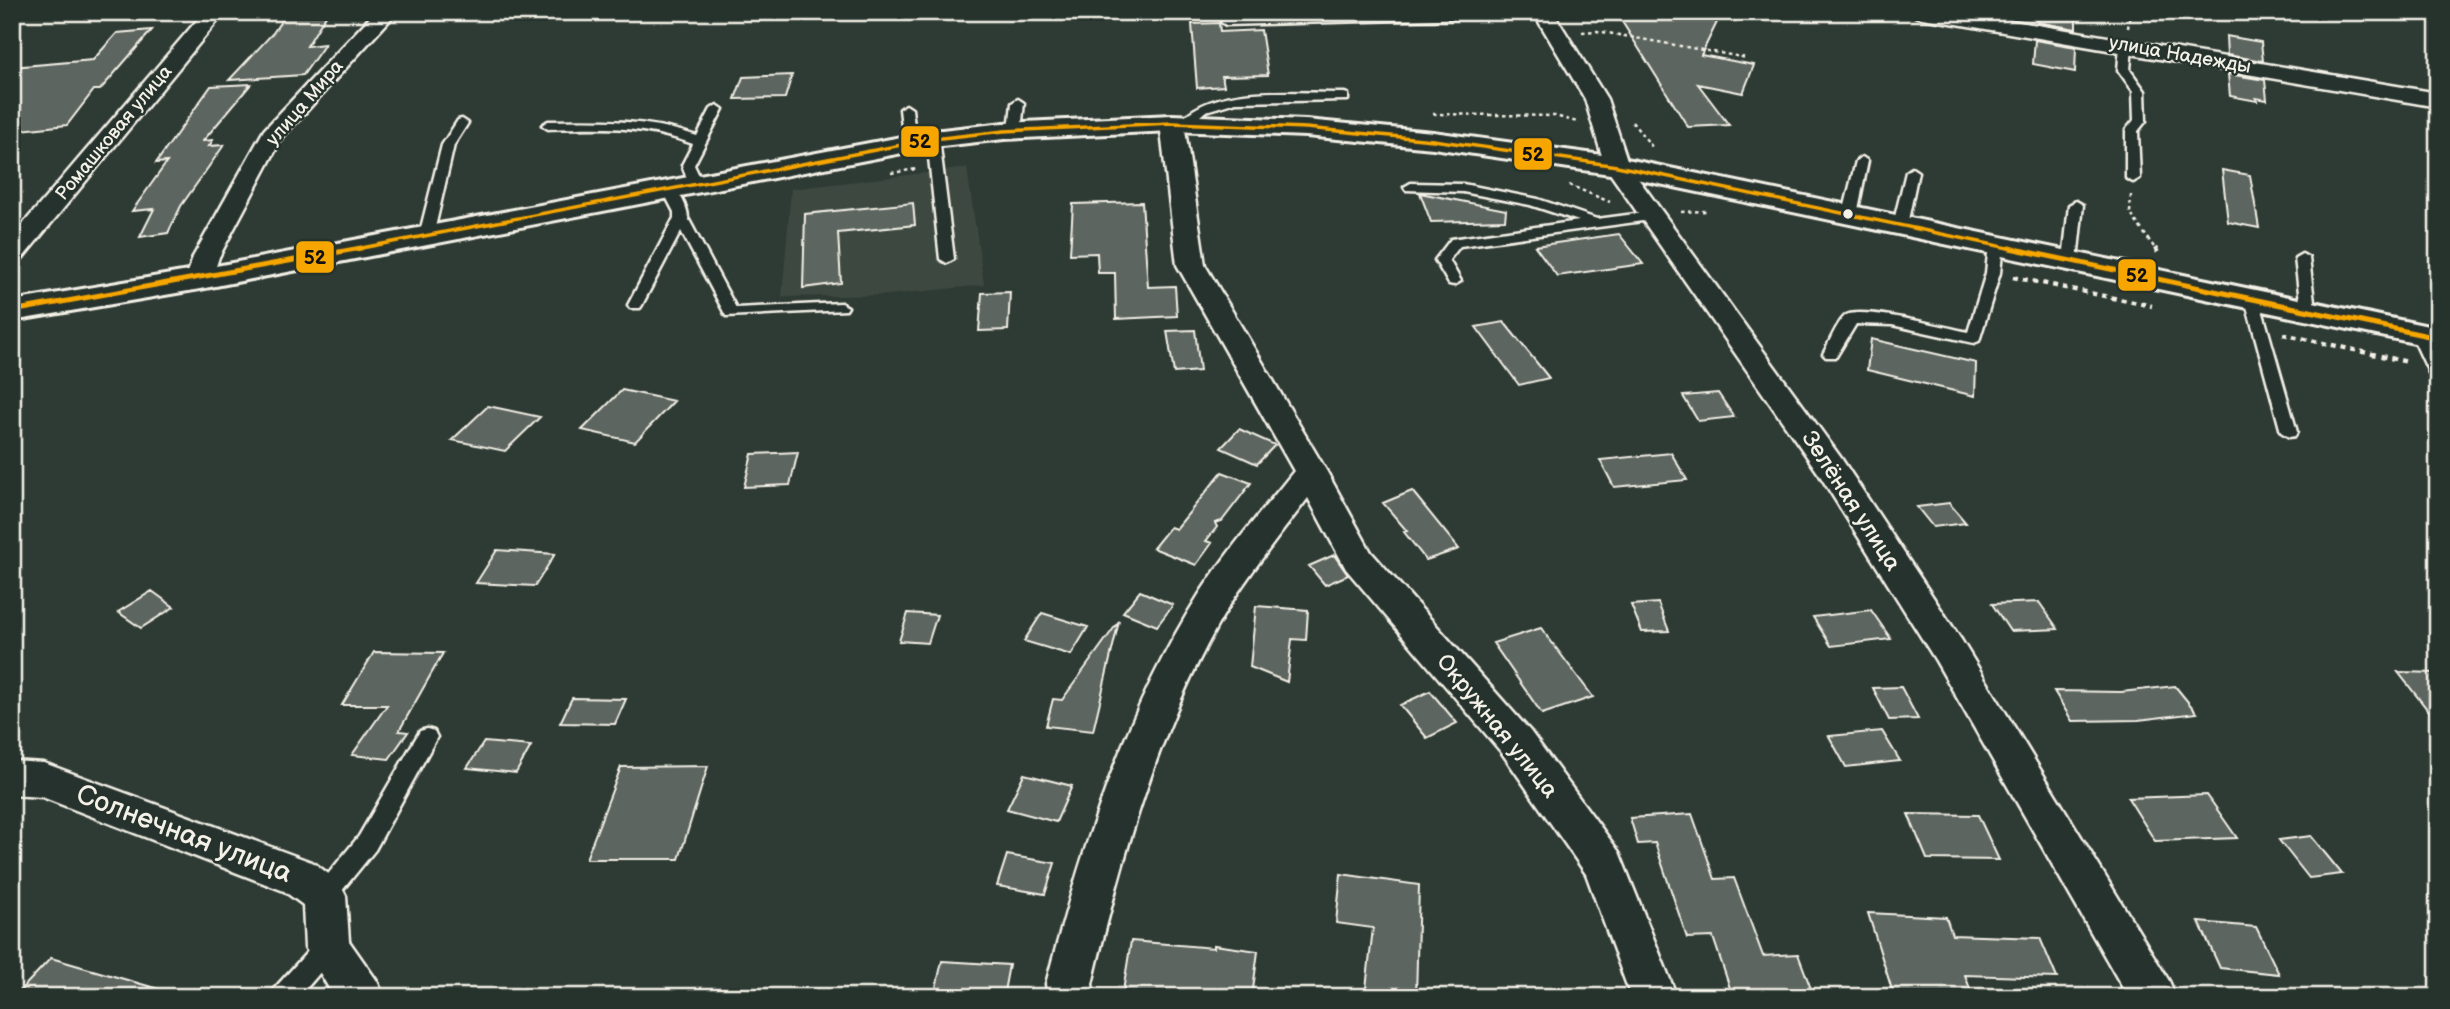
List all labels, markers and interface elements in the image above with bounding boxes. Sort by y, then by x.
street label: улица Надежды [2107,31,2253,79]
street label: улица Мира [262,55,348,151]
street label: Ромашковая улица [51,61,177,205]
line badge: 52 [900,125,940,158]
text: 52 [909,131,932,154]
line badge: 52 [1513,137,1553,171]
text: 52 [1522,144,1545,167]
unlabelled marker [1841,207,1855,221]
line badge: 52 [295,240,335,274]
text: 52 [304,247,327,270]
line badge: 52 [2117,258,2157,292]
text: 52 [2126,265,2149,288]
street label: Зелёная улица [1795,426,1907,577]
street label: Окружная улица [1430,648,1564,804]
street label: Солнечная улица [72,778,297,890]

